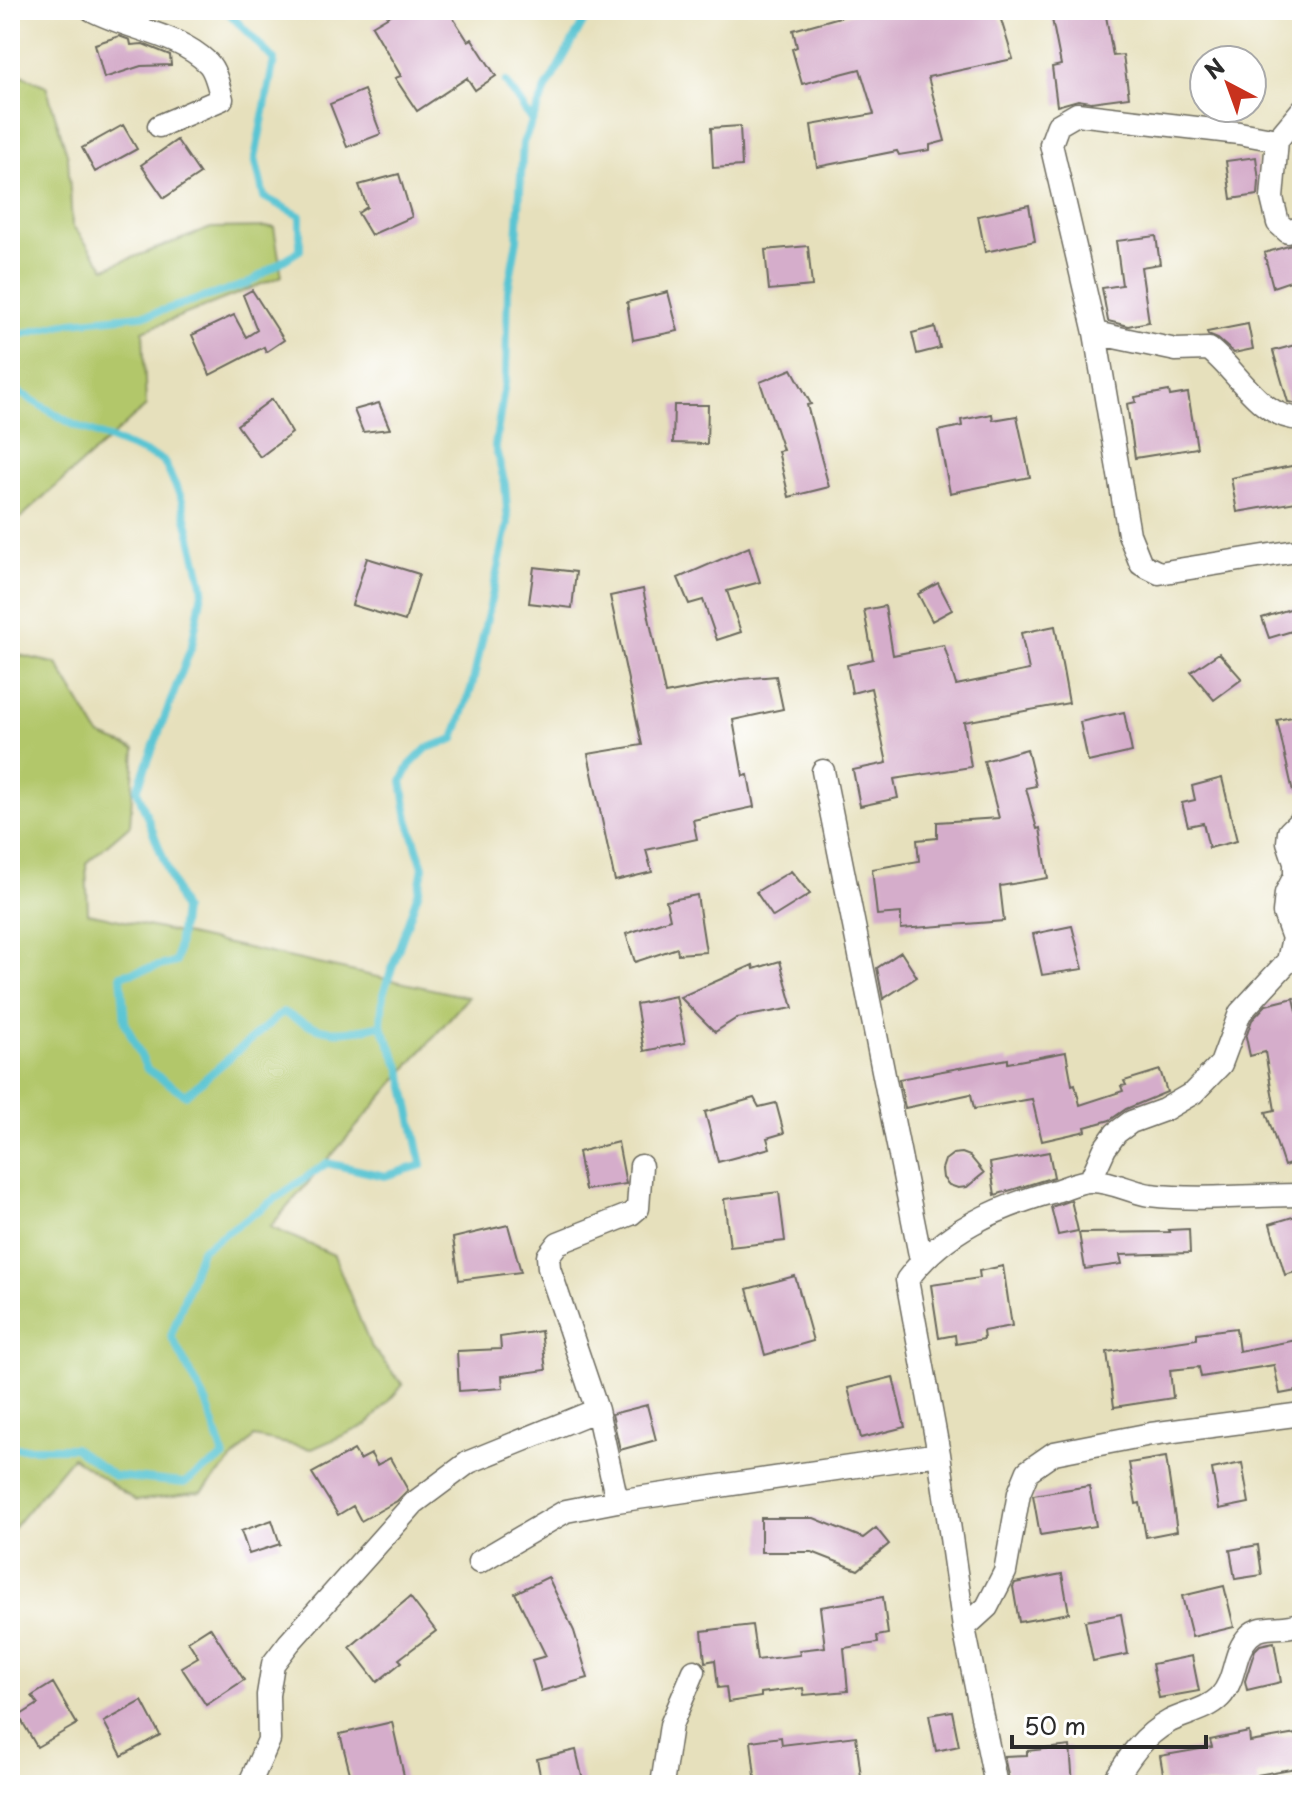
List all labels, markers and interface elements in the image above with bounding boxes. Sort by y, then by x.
north arrow [1188,44,1268,124]
text: N [1196,50,1231,86]
scale bar [1012,1699,1206,1749]
text: 50 m [1024,1707,1086,1743]

